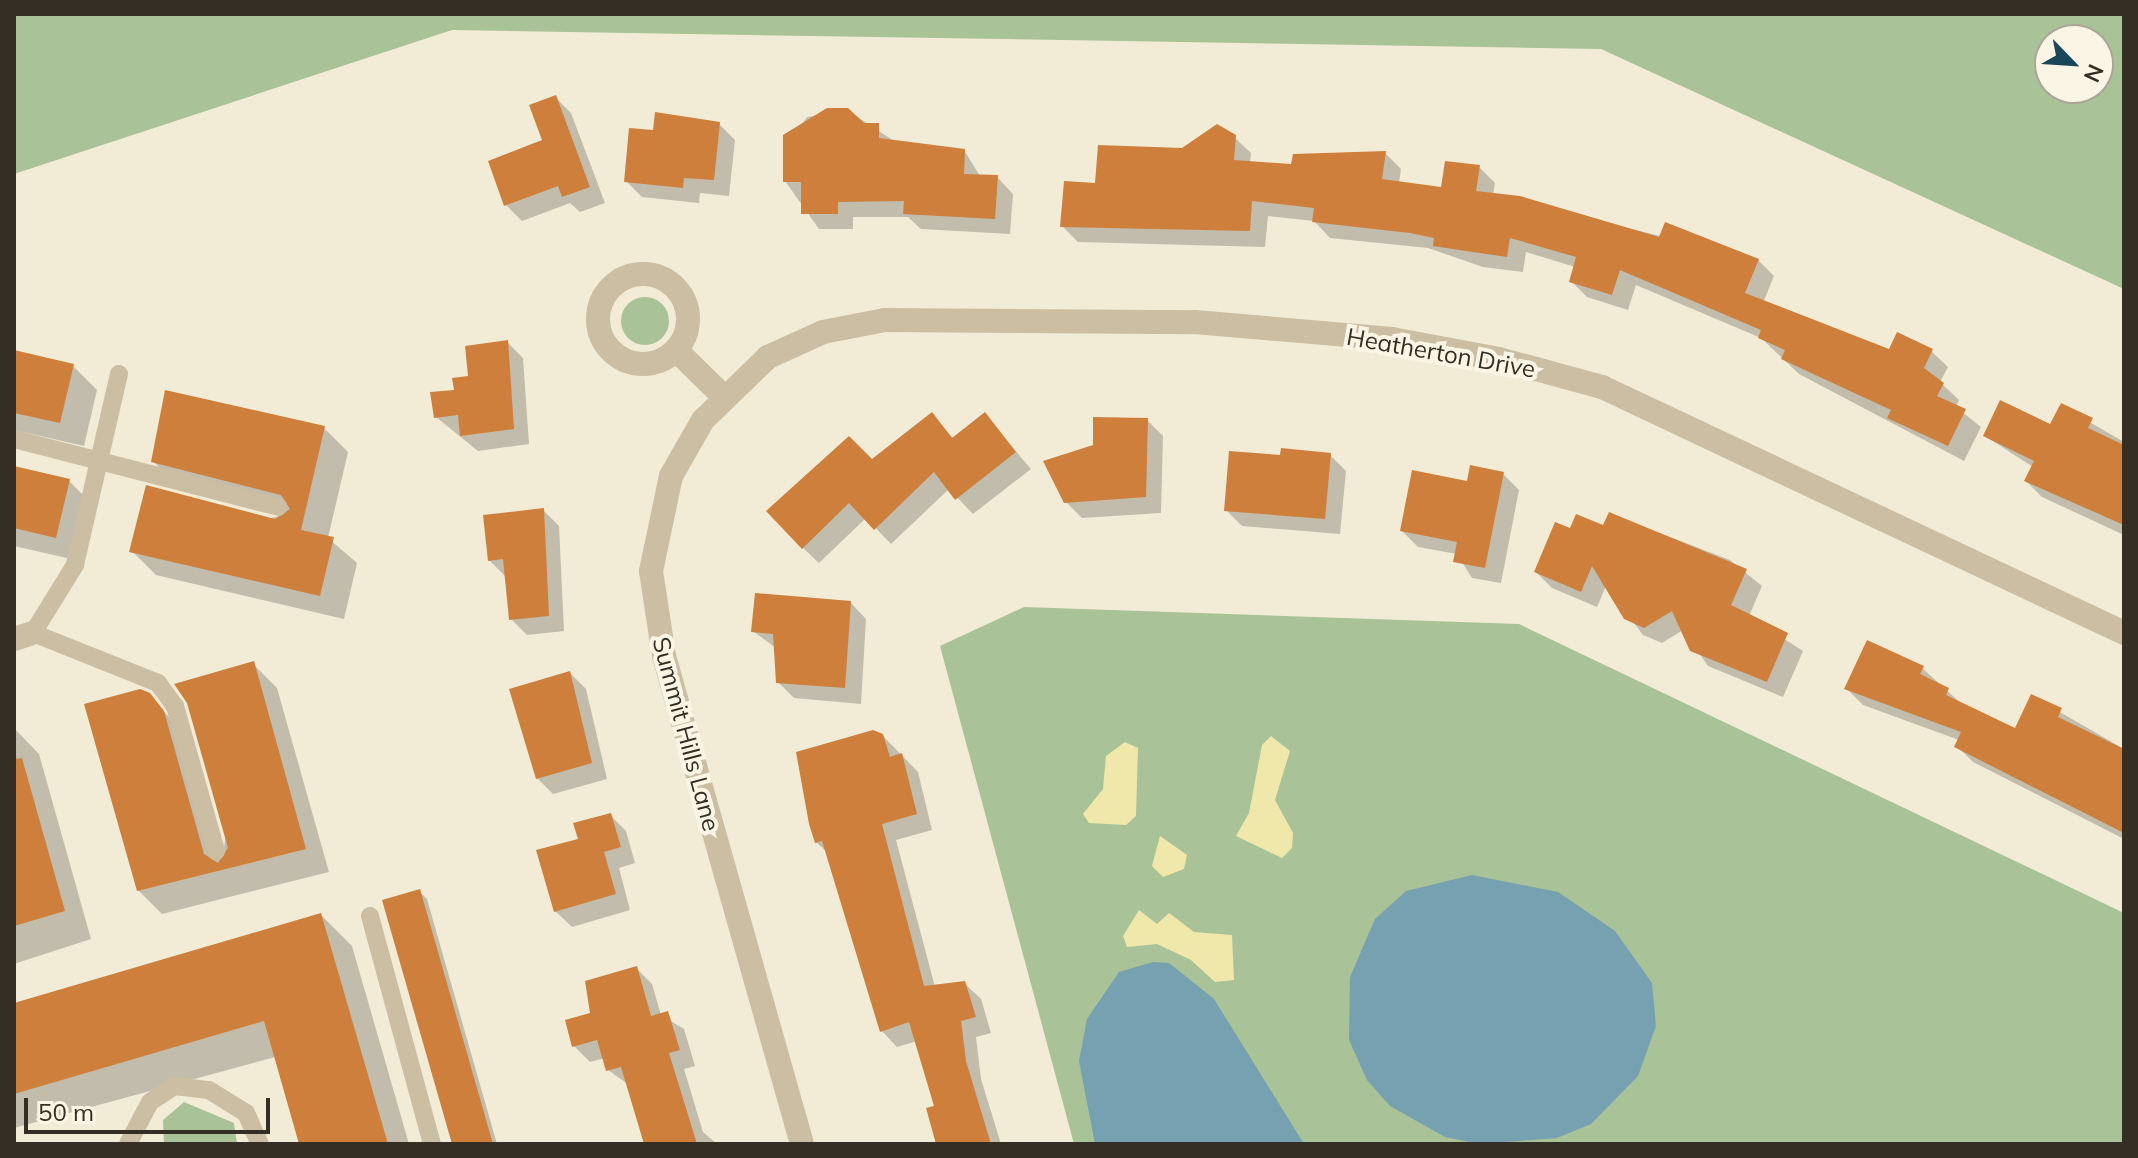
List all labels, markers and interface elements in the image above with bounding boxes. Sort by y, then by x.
north arrow [2034,24,2114,104]
text: N [2078,60,2110,87]
street label: Heatherton Drive [1344,322,1538,384]
street label: Summit Hills Lane [646,634,726,834]
scale bar [28,1082,274,1132]
text: 50 m [38,1097,94,1127]

